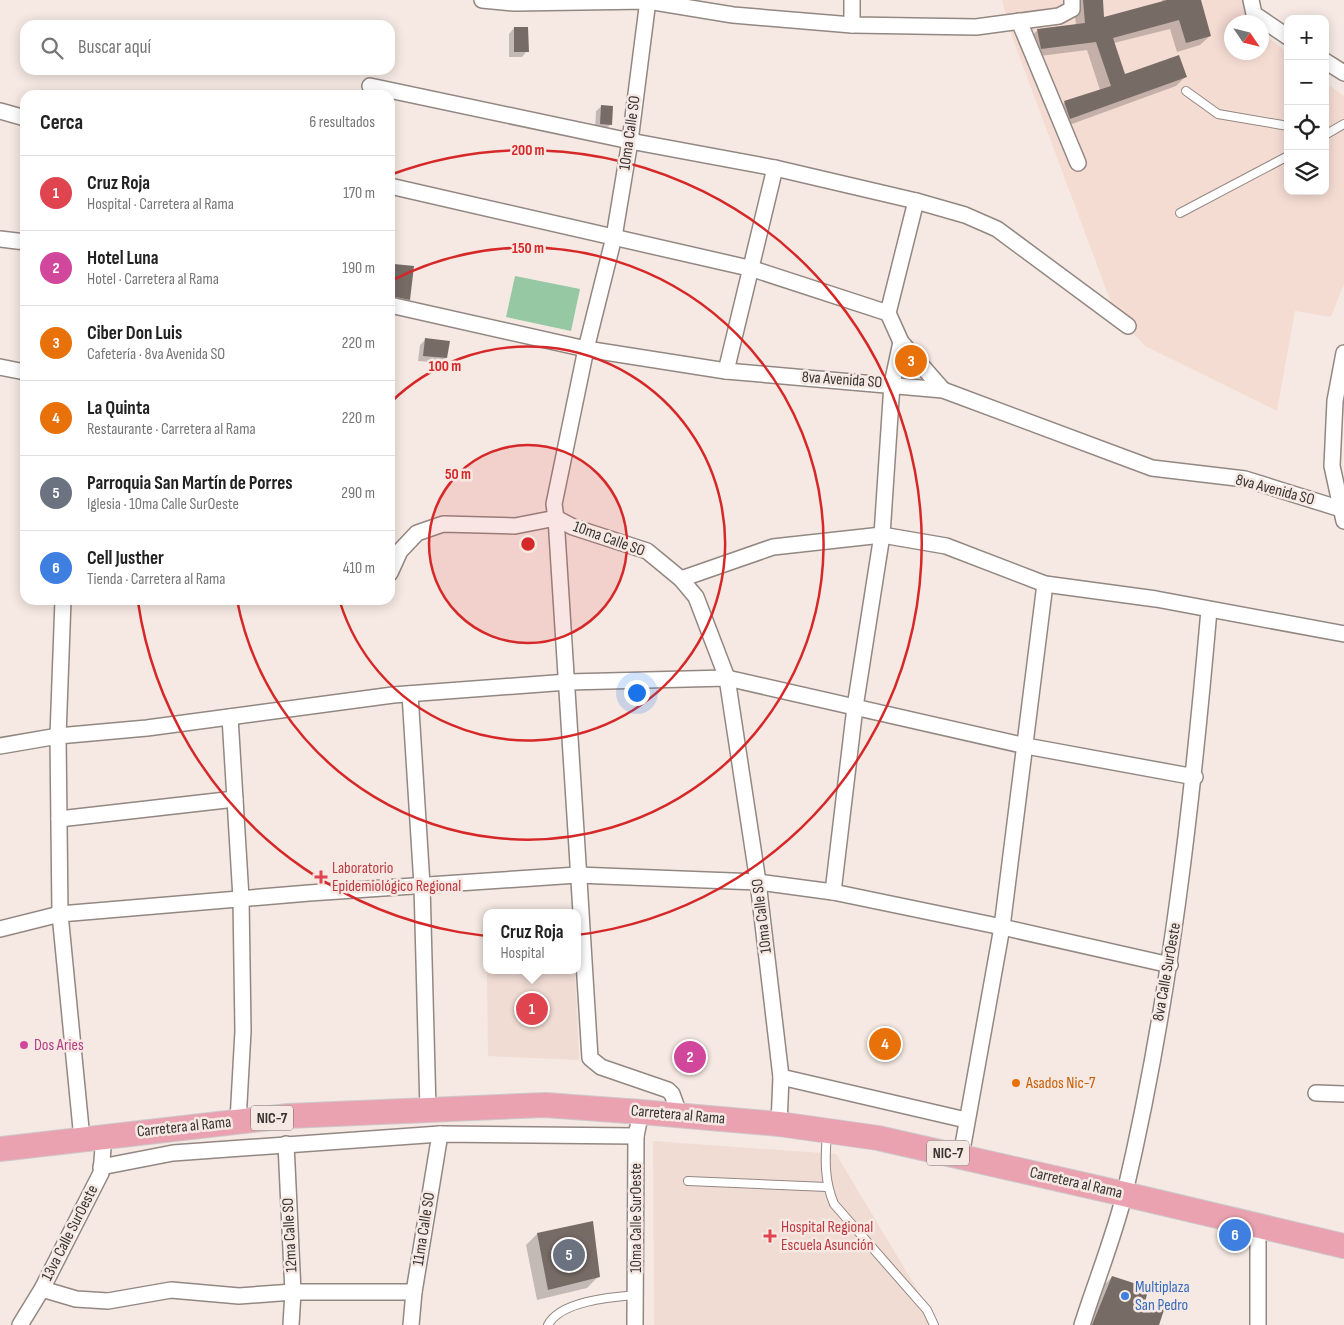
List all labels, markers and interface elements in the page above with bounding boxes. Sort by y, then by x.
north arrow [1224,15,1269,60]
map controls [1284,15,1329,195]
button: + [1284,15,1329,60]
search box [20,20,395,75]
icon: search [38,34,66,62]
text: Buscar aquí [78,36,151,59]
button: − [1284,60,1329,105]
street label: 10ma Calle SO [615,94,645,171]
button: locate [1284,105,1329,150]
text: Cerca [40,110,83,135]
text: 6 resultados [309,113,375,132]
text: 200 m [511,141,545,160]
button: layers [1284,150,1329,195]
text: Cruz Roja [87,172,150,195]
text: 1 [53,184,59,203]
text: 170 m [343,184,375,203]
text: Hospital · Carretera al Rama [87,195,234,214]
text: 150 m [512,239,544,258]
text: Hotel Luna [87,247,159,270]
text: 2 [52,259,60,278]
text: 190 m [342,259,375,278]
text: Hotel · Carretera al Rama [87,270,219,289]
text: Ciber Don Luis [87,322,182,345]
text: 3 [52,334,60,353]
text: 220 m [342,334,375,353]
pin: 3 [895,342,927,380]
text: Cafetería · 8va Avenida SO [87,345,225,364]
text: 100 m [429,357,461,376]
street label: 8va Avenida SO [801,368,883,392]
text: La Quinta [87,397,150,420]
text: 4 [52,409,60,428]
text: 220 m [342,409,375,428]
text: Restaurante · Carretera al Rama [87,420,256,439]
text: 50 m [445,465,471,484]
street label: 8va Avenida SO [1234,470,1317,510]
text: Parroquia San Martín de Porres [87,472,293,495]
text: 5 [52,484,60,503]
text: 290 m [341,484,375,503]
text: Iglesia · 10ma Calle SurOeste [87,495,239,514]
street label: 10ma Calle SO [571,517,648,561]
centre of rings [519,535,537,553]
text: Cell Justher [87,547,164,570]
text: 6 [52,559,60,578]
text: 410 m [343,559,375,578]
text: Tienda · Carretera al Rama [87,570,226,589]
your location [624,680,650,706]
place label: Laboratorio Epidemiológico Regional [332,859,461,896]
marker: Laboratorio Epidemiológico Regional [314,870,328,884]
street label: 10ma Calle SO [748,878,776,954]
popup [483,909,581,974]
text: Cruz Roja [500,921,564,944]
street label: 8va Calle SurOeste [1149,921,1185,1023]
text: Hospital [500,944,545,963]
pin: 1 [516,990,548,1028]
pin: 4 [869,1025,901,1063]
place label: Dos Aries [34,1036,84,1055]
pin: 2 [674,1038,706,1076]
marker: Dos Aries [18,1039,30,1051]
place label: Asados Nic-7 [1025,1074,1096,1093]
marker: Asados Nic-7 [1010,1077,1022,1089]
street label: Carretera al Rama [630,1101,726,1129]
road number: NIC-7 [251,1106,293,1130]
street label: Carretera al Rama [136,1113,232,1141]
road number: NIC-7 [927,1140,969,1166]
street label: 10ma Calle SurOeste [627,1163,646,1273]
street label: Carretera al Rama [1028,1163,1124,1203]
street label: 13va Calle SurOeste [38,1182,102,1284]
street label: 11ma Calle SO [409,1191,439,1267]
street label: 12ma Calle SO [279,1197,301,1273]
pin: 6 [1219,1216,1251,1254]
place label: Hospital Regional Escuela Asunción [781,1218,874,1255]
marker: Hospital Regional Escuela Asunción [763,1229,777,1243]
pin: 5 [553,1236,585,1274]
place label: Multiplaza San Pedro [1135,1278,1190,1315]
marker: Multiplaza San Pedro [1119,1290,1131,1302]

